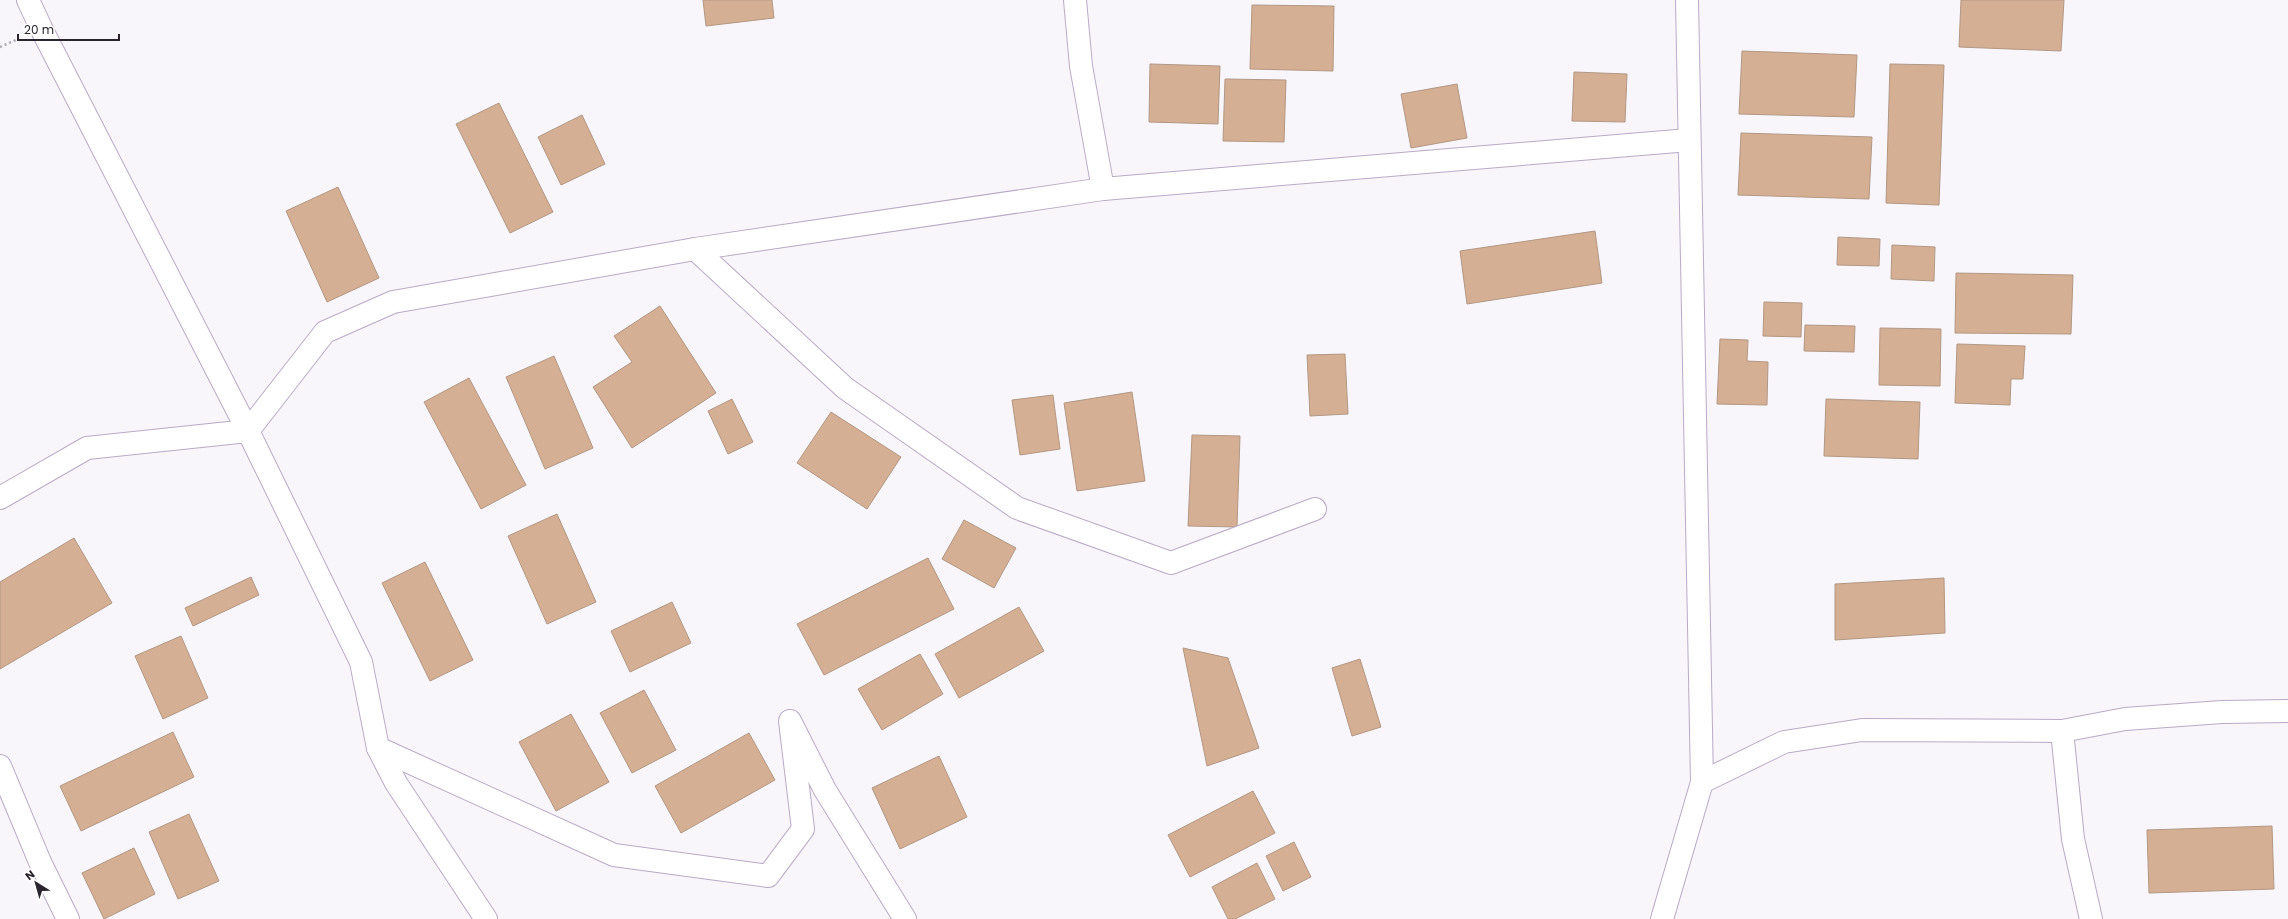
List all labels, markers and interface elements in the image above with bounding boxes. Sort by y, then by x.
scale bar [18,16,119,42]
text: 20 m [24,21,54,38]
north arrow [16,863,56,903]
text: N [22,866,38,884]

